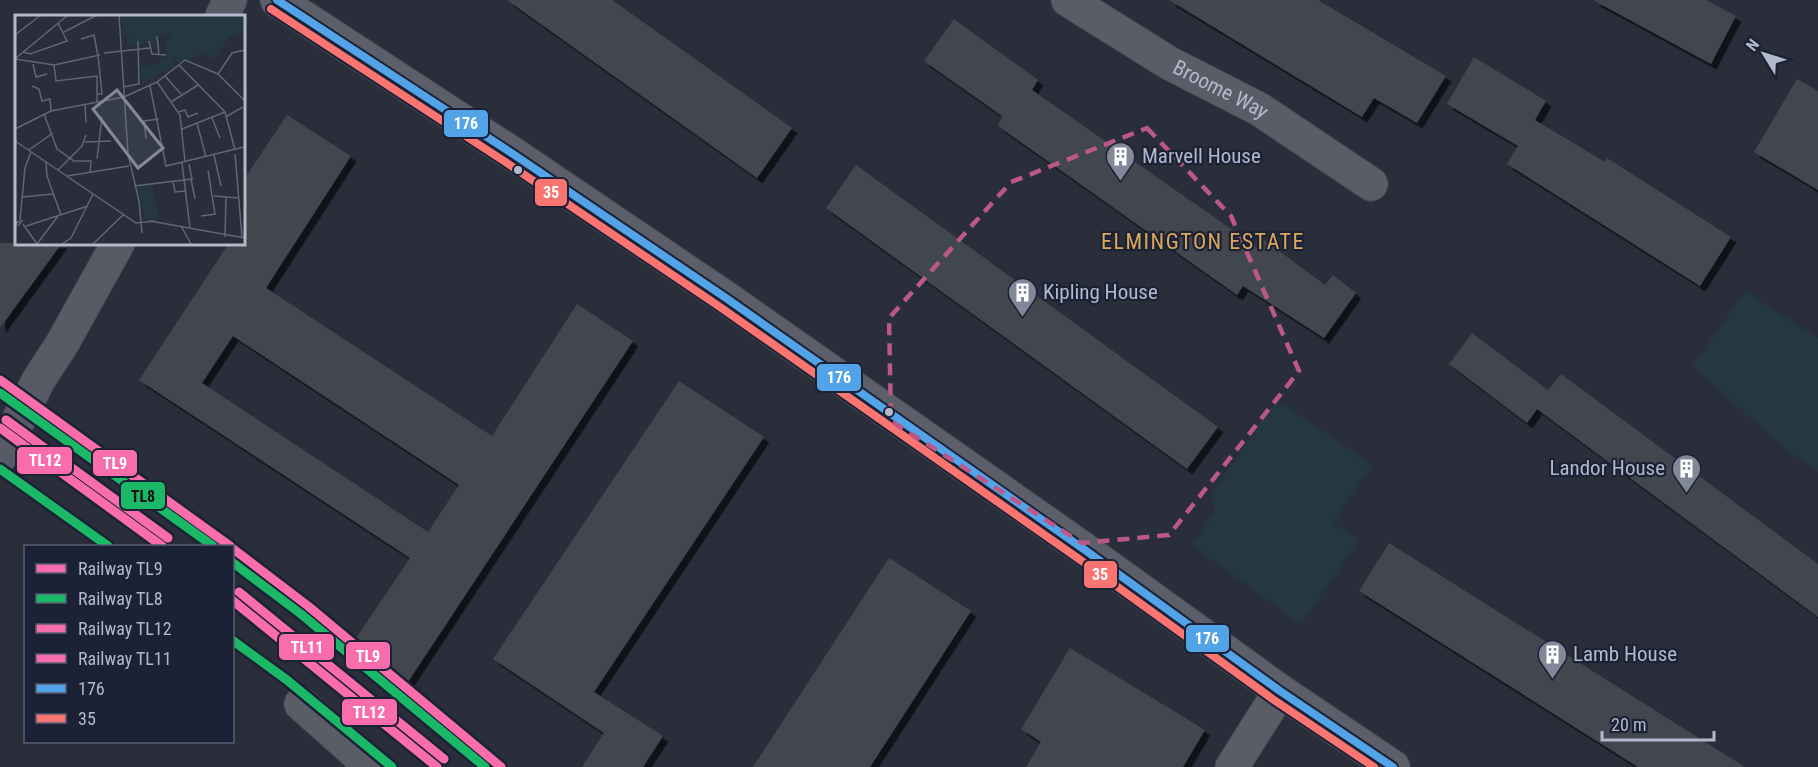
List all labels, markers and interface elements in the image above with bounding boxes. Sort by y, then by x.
inset map [15,15,244,244]
north arrow [1734,24,1794,84]
text: N [1742,35,1763,55]
street label: Broome Way [1169,55,1273,124]
line badge: 176 [443,109,489,138]
text: 176 [454,114,478,133]
building icon: Marvell House [1105,140,1137,182]
place label: Marvell House [1142,144,1261,168]
unlabelled marker [512,164,524,176]
line badge: 35 [534,178,568,207]
text: 35 [543,183,559,202]
district label: ELMINGTON ESTATE [1101,229,1305,254]
building icon: Kipling House [1006,276,1038,318]
place label: Kipling House [1043,280,1158,304]
line badge: 176 [816,363,862,392]
text: 176 [827,368,851,387]
unlabelled marker [883,406,895,418]
line badge: TL12 [16,446,73,475]
line badge: TL9 [92,449,138,477]
text: TL12 [29,451,61,470]
building icon: Landor House [1670,452,1702,494]
text: TL9 [103,454,127,473]
place label: Landor House [1549,456,1665,480]
line badge: TL8 [120,481,166,510]
text: TL8 [131,487,155,506]
legend [24,545,234,743]
text: Railway TL9 [78,558,163,579]
line badge: 35 [1083,560,1118,589]
text: 35 [1092,565,1108,584]
text: Railway TL8 [78,588,163,609]
text: Railway TL12 [78,618,172,639]
line badge: 176 [1185,624,1230,653]
text: 176 [1195,629,1219,648]
line badge: TL11 [278,633,335,661]
text: TL11 [291,638,323,657]
building icon: Lamb House [1536,638,1568,680]
line badge: TL9 [345,641,391,670]
place label: Lamb House [1573,642,1677,666]
text: TL9 [356,647,380,666]
text: Railway TL11 [78,648,172,669]
text: 176 [78,678,105,699]
line badge: TL12 [341,698,398,726]
text: TL12 [353,703,385,722]
scale bar [1602,704,1714,742]
text: 35 [78,708,96,729]
text: 20 m [1611,714,1646,735]

